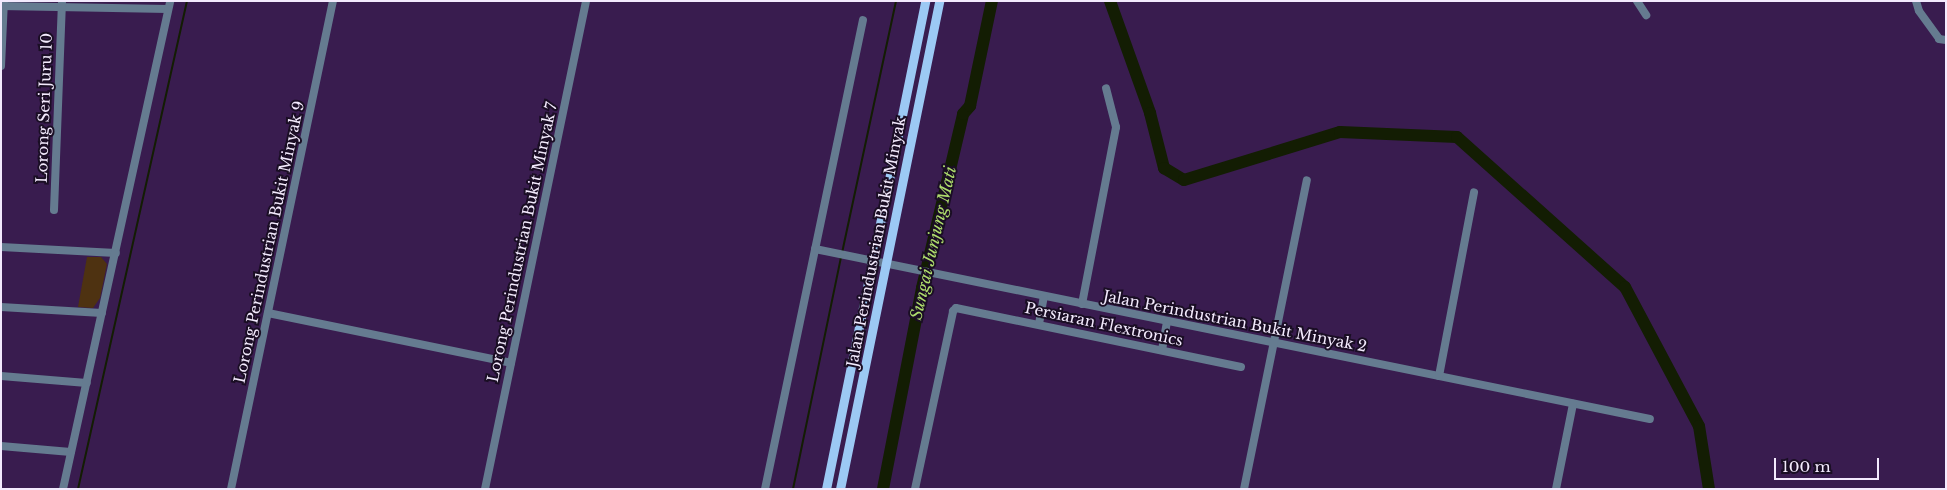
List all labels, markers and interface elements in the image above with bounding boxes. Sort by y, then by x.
street label: Lorong Seri Juru 10 [32,32,56,184]
street label: Lorong Perindustrian Bukit Minyak 9 [230,99,308,385]
street label: Lorong Perindustrian Bukit Minyak 7 [483,100,561,384]
street label: Jalan Perindustrian Bukit Minyak [843,115,909,369]
water label: Sungai Junjung Mati [906,164,960,322]
street label: Jalan Perindustrian Bukit Minyak 2 [1102,287,1368,355]
street label: Persiaran Flextronics [1023,298,1185,350]
scale bar [1777,448,1882,480]
text: 100 m [1782,457,1831,476]

